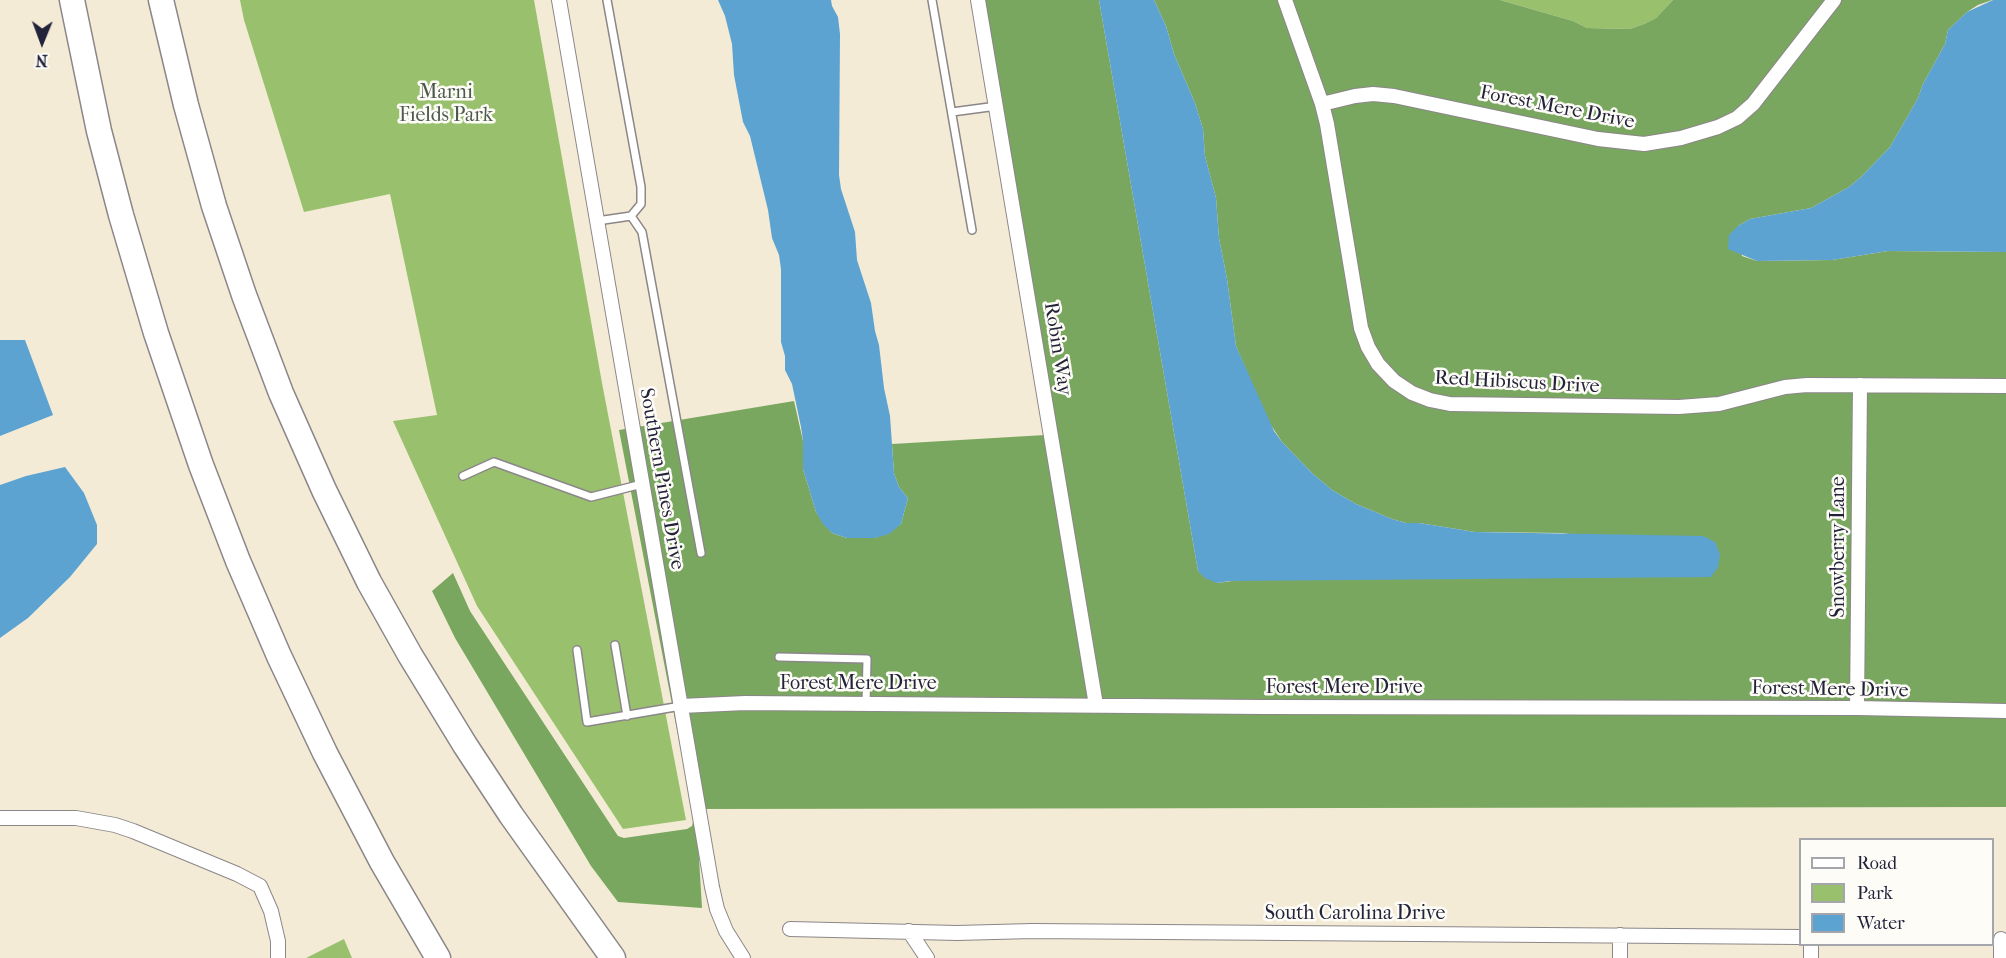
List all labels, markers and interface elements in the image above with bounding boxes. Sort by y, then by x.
north arrow [12,12,72,72]
text: N [35,51,48,70]
park label: Marni Fields Park [399,81,493,128]
street label: Forest Mere Drive [1478,81,1636,135]
street label: Robin Way [1038,301,1076,397]
street label: Red Hibiscus Drive [1434,367,1600,399]
street label: Southern Pines Drive [633,386,689,572]
street label: Snowberry Lane [1827,476,1851,618]
street label: Forest Mere Drive [779,672,937,696]
street label: Forest Mere Drive [1265,676,1423,700]
street label: Forest Mere Drive [1751,677,1909,703]
legend [1799,838,1994,946]
text: Road [1857,853,1897,874]
text: Park [1857,883,1893,904]
street label: South Carolina Drive [1265,902,1445,926]
text: Water [1857,913,1905,934]

